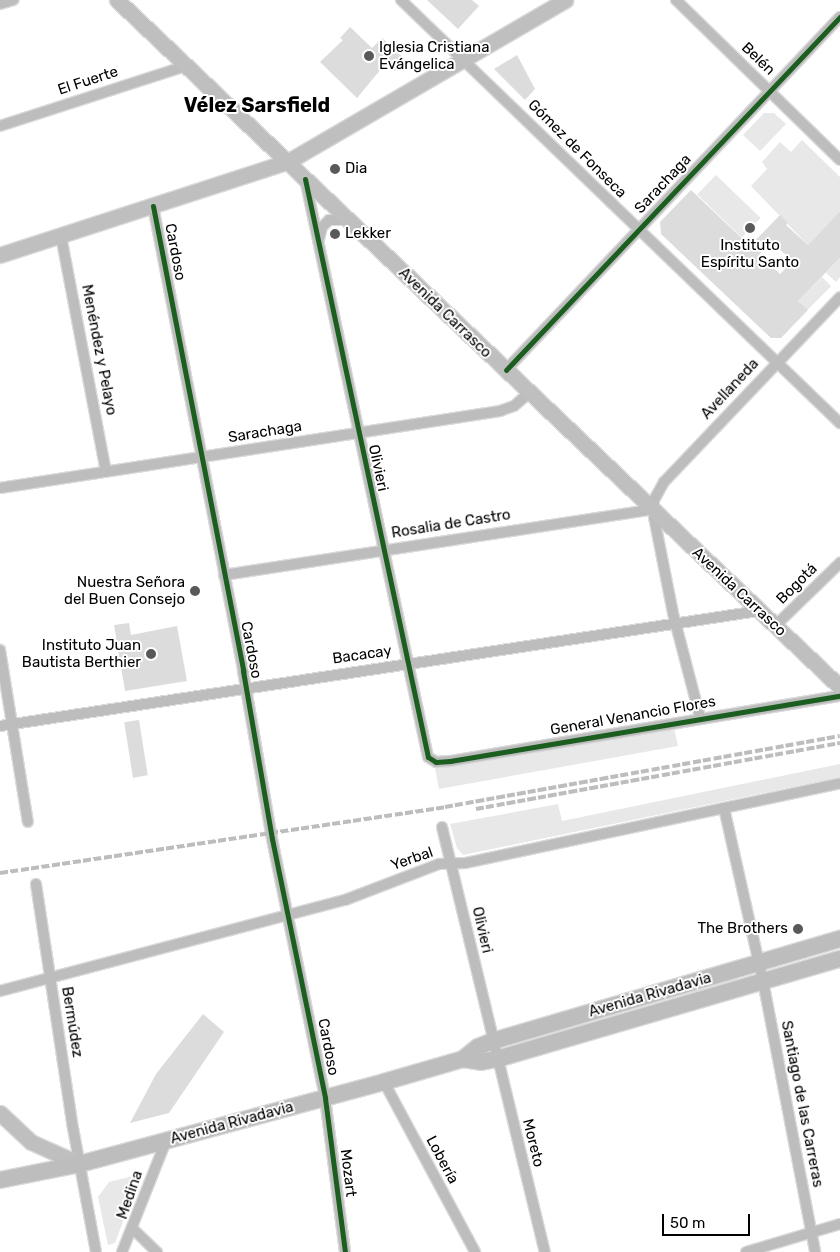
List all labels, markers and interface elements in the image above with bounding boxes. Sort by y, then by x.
place label: Iglesia Cristiana Evángelica [379,38,489,73]
street label: Belén [738,39,778,79]
marker: Iglesia Cristiana Evángelica [363,50,375,62]
street label: El Fuerte [56,63,120,99]
district label: Vélez Sarsfield [184,93,330,117]
street label: Gómez de Fonseca [524,96,630,202]
street label: Sarachaga [631,151,695,217]
place label: Dia [345,160,367,178]
marker: Dia [329,163,341,175]
street label: Cardoso [161,222,189,282]
marker: Instituto Espíritu Santo [744,222,756,234]
place label: Lekker [345,225,391,243]
marker: Lekker [329,228,341,240]
place label: Instituto Espíritu Santo [701,236,799,271]
street label: Avenida Carrasco [395,264,495,362]
street label: Menéndez y Pelayo [77,283,121,417]
street label: Avellaneda [697,355,763,423]
street label: Sarachaga [227,417,303,447]
street label: Olivieri [364,443,392,493]
street label: Rosalia de Castro [390,506,512,542]
street label: Avenida Carrasco [688,544,790,640]
street label: Bogotá [773,560,821,608]
place label: Nuestra Señora del Buen Consejo [64,573,185,608]
marker: Nuestra Señora del Buen Consejo [189,585,201,597]
street label: Cardoso [237,620,265,680]
place label: Instituto Juan Bautista Berthier [22,636,141,671]
street label: Bacacay [331,642,393,668]
marker: Instituto Juan Bautista Berthier [145,648,157,660]
street label: General Venancio Flores [549,693,717,739]
street label: Yerbal [389,843,435,875]
street label: Olivieri [468,905,496,955]
place label: The Brothers [698,920,788,938]
marker: The Brothers [792,923,804,935]
street label: Avenida Rivadavia [587,969,713,1021]
street label: Bermúdez [58,985,86,1059]
street label: Cardoso [314,1017,342,1077]
street label: Santiago de las Carreras [777,1019,827,1189]
street label: Avenida Rivadavia [169,1098,295,1148]
street label: Moreto [518,1117,548,1169]
street label: Lobería [422,1133,462,1187]
street label: Mozart [336,1148,360,1198]
street label: Medina [113,1168,147,1222]
scale bar [665,1204,752,1236]
text: 50 m [670,1214,705,1232]

